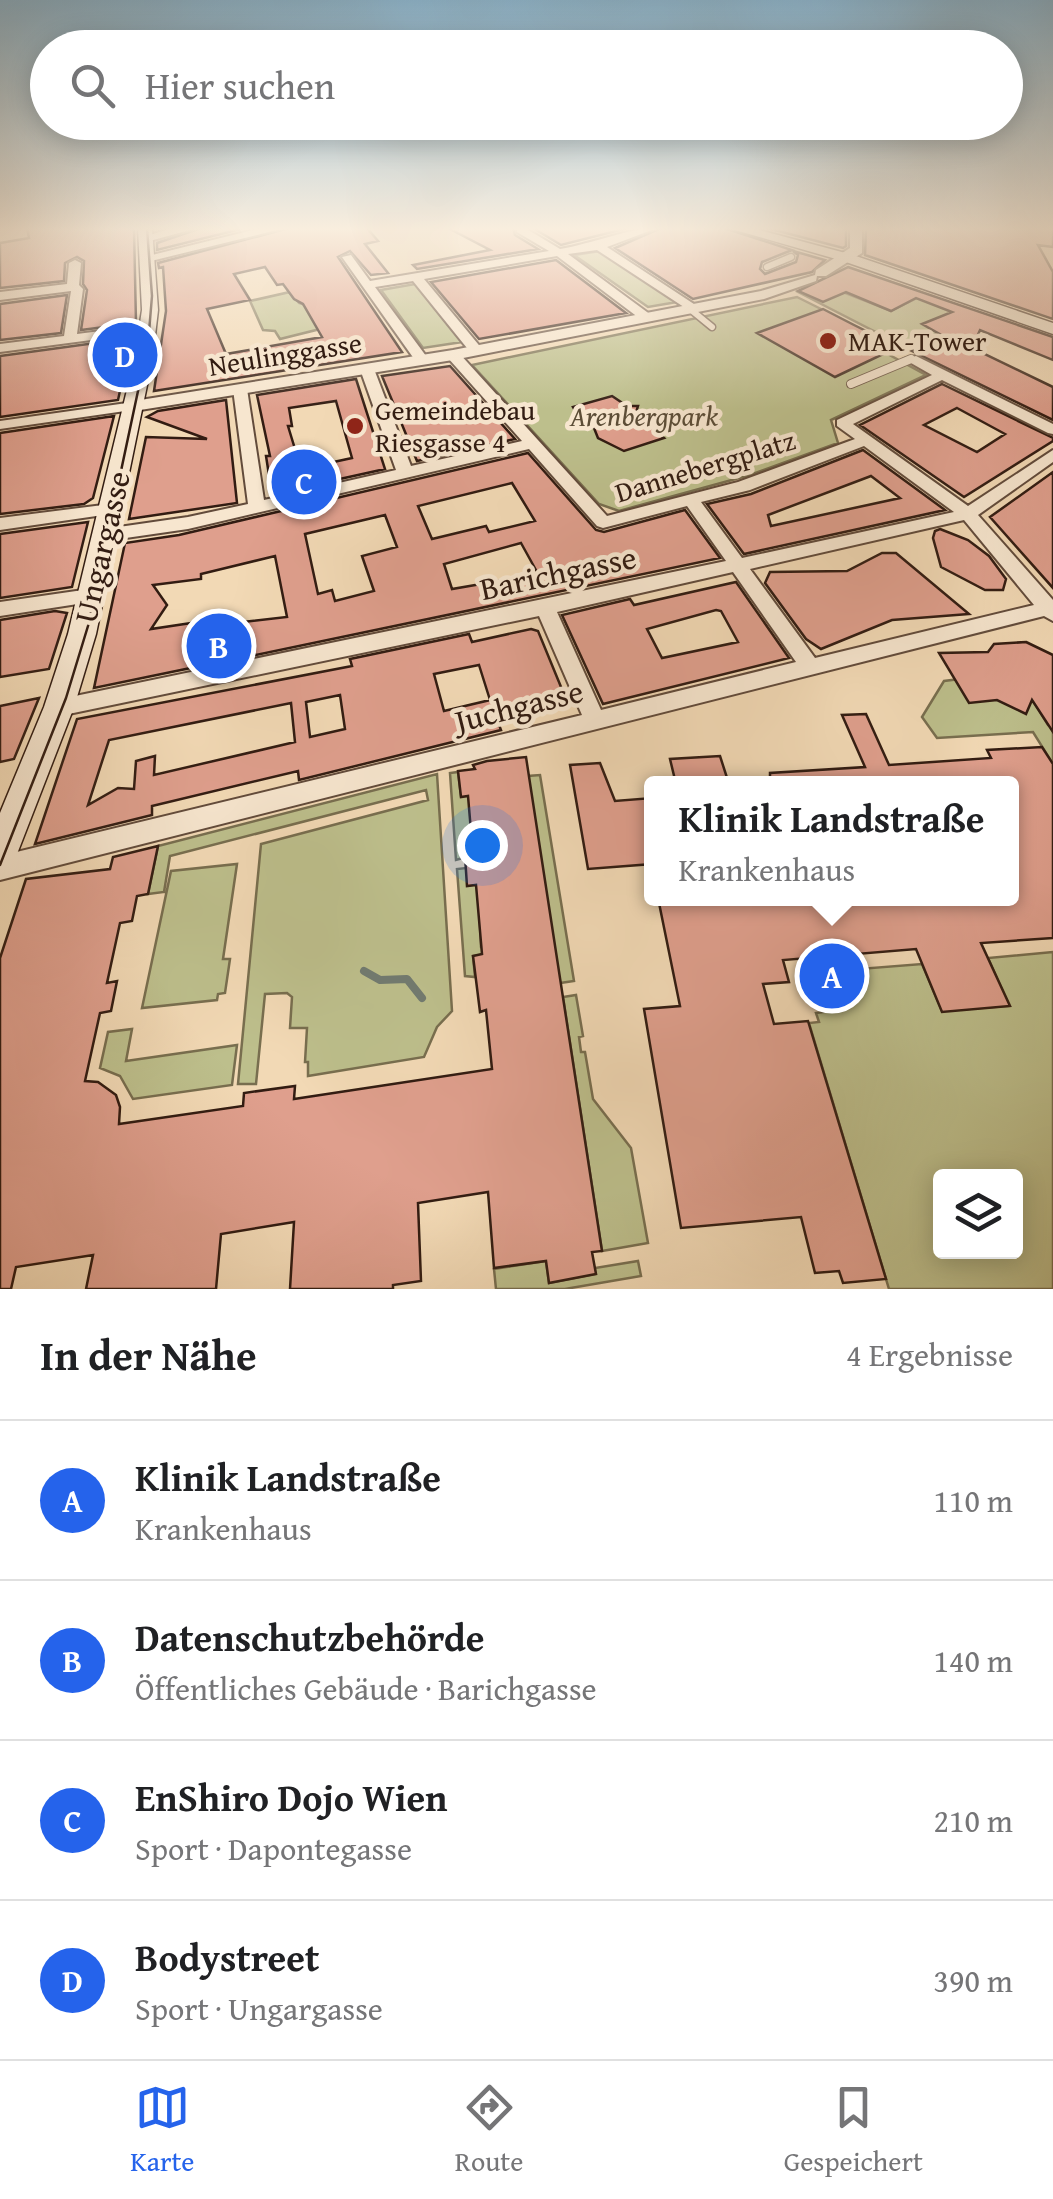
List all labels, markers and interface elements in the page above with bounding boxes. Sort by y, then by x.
search box [30,30,1023,140]
text: Hier suchen [145,57,335,113]
icon: search [65,58,120,113]
pin: D [92,318,158,392]
place label: MAK-Tower [848,320,987,361]
street label: Neulinggasse [205,321,364,386]
marker: MAK-Tower [817,330,839,352]
place label: Gemeindebau Riesgasse 4 [375,389,535,462]
park label: Arenbergpark [569,395,718,436]
marker: Gemeindebau Riesgasse 4 [344,415,366,437]
street label: Dannebergplatz [610,419,800,512]
pin: C [272,444,336,520]
street label: Ungargasse [61,466,142,628]
street label: Barichgasse [475,533,640,612]
pin: B [186,608,252,684]
street label: Juchgasse [446,667,588,745]
popup [644,776,1019,906]
text: Klinik Landstraße [679,790,984,846]
your location [457,820,508,871]
text: Krankenhaus [679,846,855,893]
pin: A [800,938,864,1014]
map controls [933,1169,1023,1259]
button: layers [933,1169,1023,1259]
text: In der Nähe [40,1324,257,1385]
text: 4 Ergebnisse [846,1331,1013,1378]
text: Klinik Landstraße [135,1449,441,1505]
text: A [62,1477,83,1524]
text: 110 m [934,1477,1013,1524]
text: Krankenhaus [135,1505,312,1552]
text: Datenschutzbehörde [135,1609,484,1665]
text: B [63,1637,82,1684]
text: 140 m [934,1637,1013,1684]
text: Öffentliches Gebäude · Barichgasse [135,1665,597,1712]
text: EnShiro Dojo Wien [135,1769,448,1825]
text: C [63,1797,82,1844]
text: 210 m [934,1797,1013,1844]
text: Sport · Dapontegasse [135,1825,412,1872]
text: Bodystreet [135,1929,319,1985]
text: D [62,1957,83,2004]
text: 390 m [934,1957,1013,2004]
text: Sport · Ungargasse [135,1985,383,2032]
tab: Karte [130,2080,195,2181]
tab: Route [455,2080,523,2181]
tab: Gespeichert [784,2080,923,2181]

